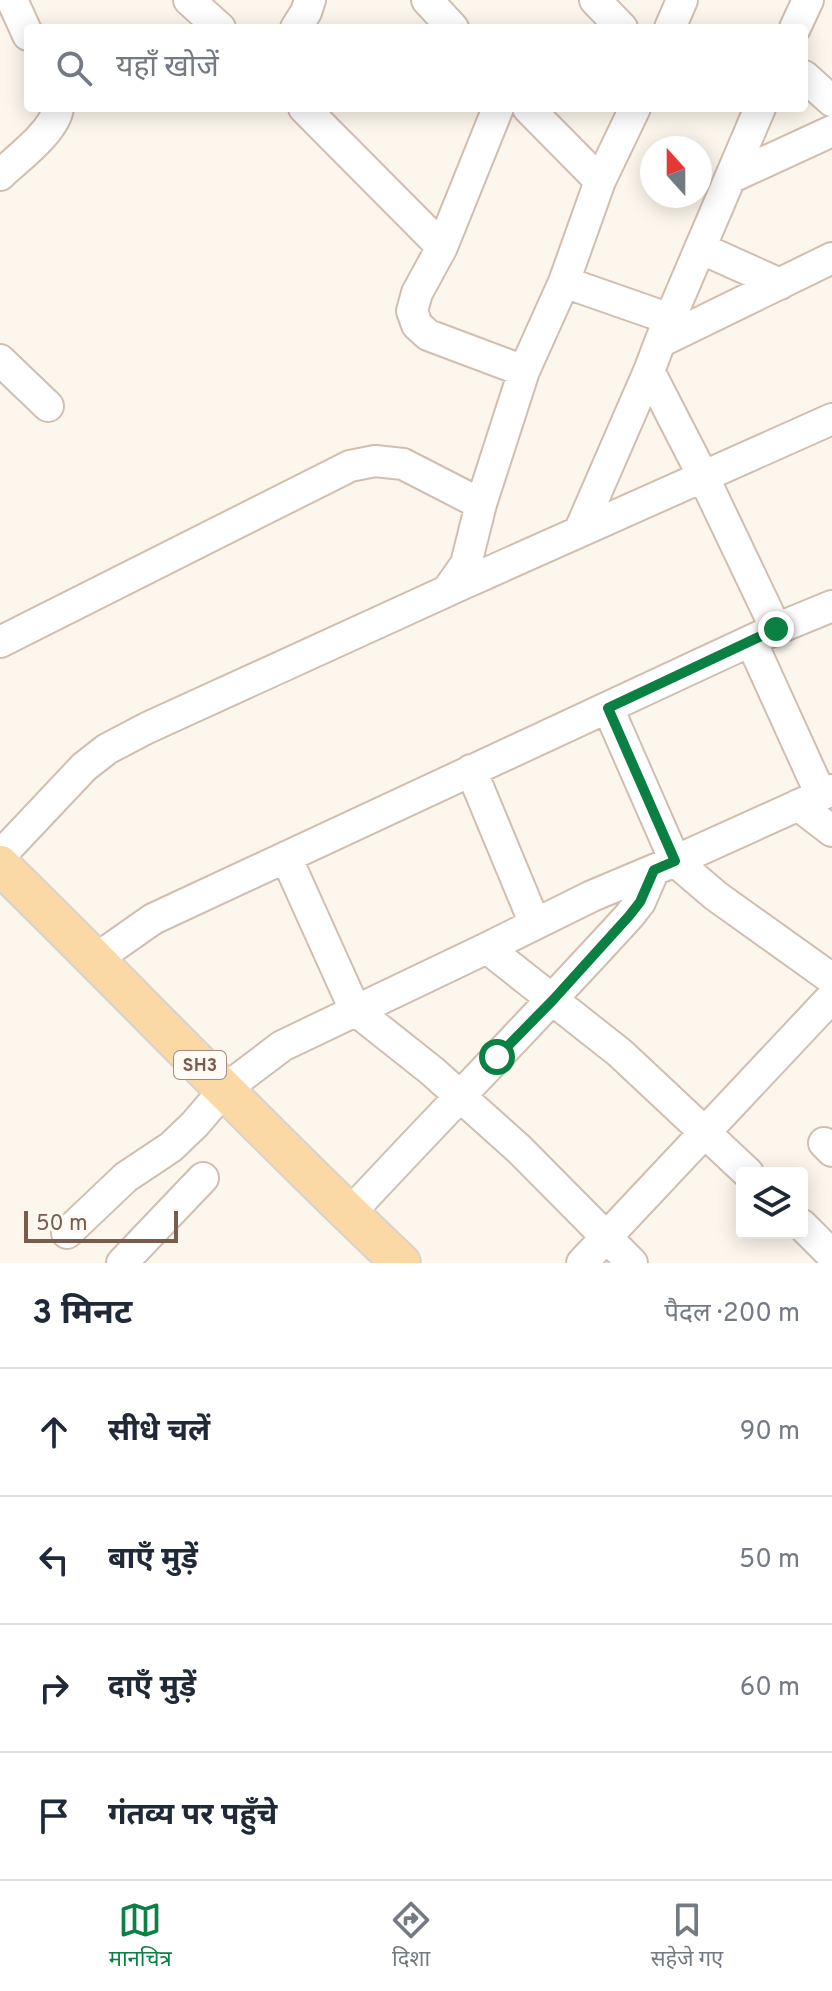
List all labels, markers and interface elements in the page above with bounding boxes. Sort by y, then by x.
search box [24,24,808,112]
icon: search [52,46,96,90]
text: यहाँ खोजें [116,50,219,87]
north arrow [640,136,712,208]
route end [758,611,794,647]
route start [479,1039,515,1075]
road number: SH3 [174,1051,226,1079]
map controls [736,1167,808,1239]
button: layers [736,1167,808,1239]
scale bar [24,1207,178,1243]
text: 50 m [36,1211,88,1238]
text: 3 मिनट [32,1293,132,1336]
text: पैदल · 200 m [664,1298,800,1331]
icon: ahead [32,1410,76,1454]
text: सीधे चलें [108,1414,210,1451]
text: 90 m [740,1416,800,1449]
icon: left [32,1538,76,1582]
text: बाएँ मुड़ें [108,1542,198,1579]
text: 50 m [739,1544,800,1577]
icon: right [32,1666,76,1710]
text: दाएँ मुड़ें [108,1670,196,1707]
text: 60 m [740,1672,800,1705]
icon: arrive [32,1794,76,1838]
text: गंतव्य पर पहुँचे [108,1798,277,1835]
tab: मानचित्र [109,1898,172,1975]
tab: दिशा [389,1898,433,1975]
tab: सहेजे गए [651,1898,723,1975]

